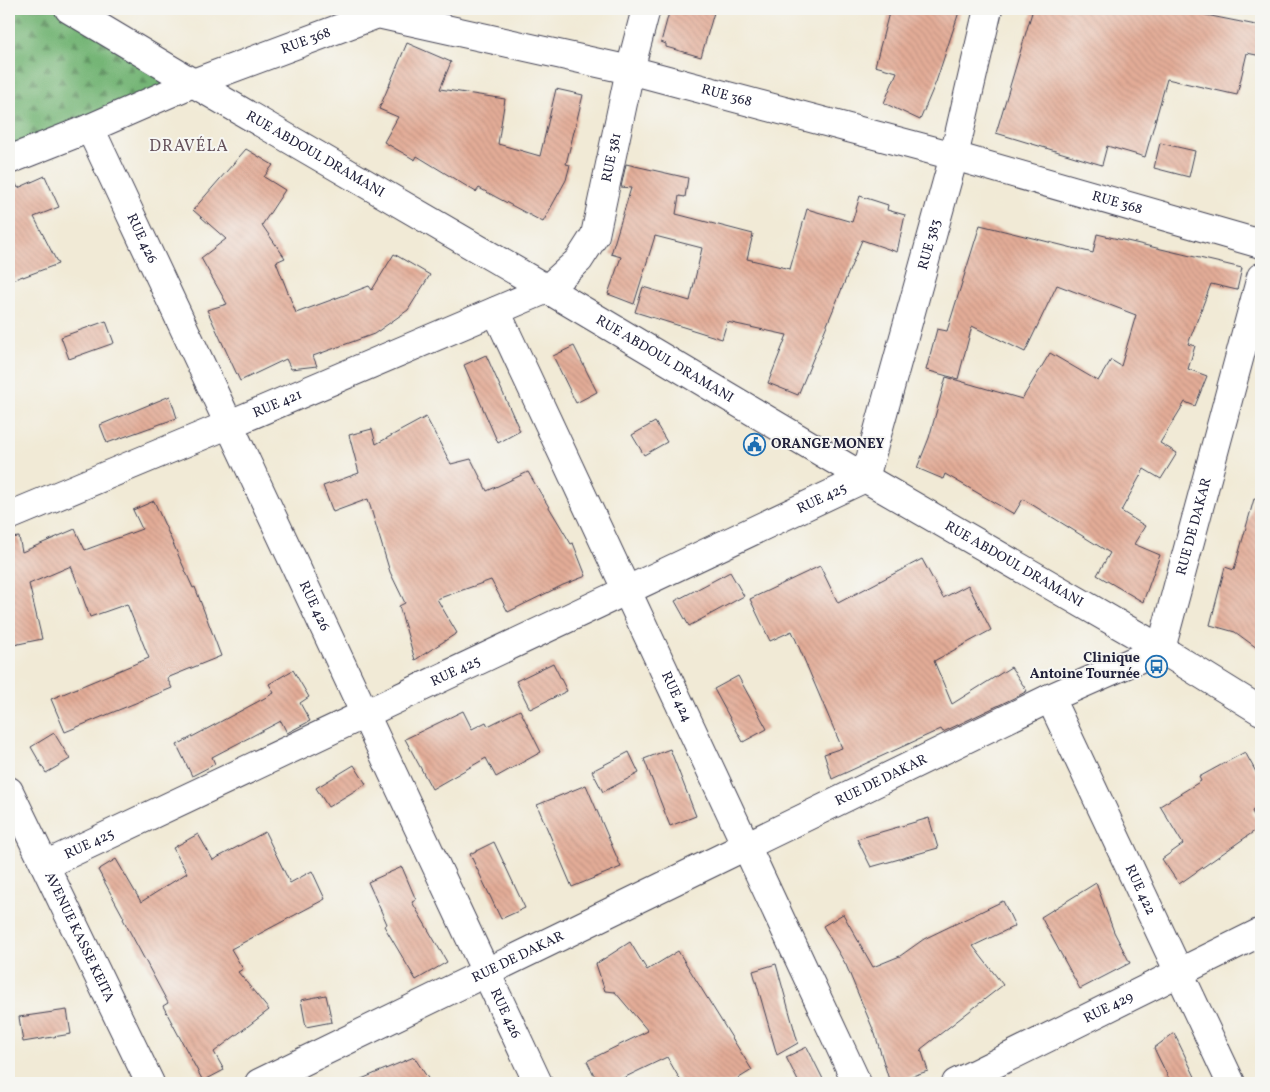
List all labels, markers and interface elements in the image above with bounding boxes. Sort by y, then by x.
street label: RUE 368 [278,23,333,59]
street label: RUE 368 [699,80,754,111]
street label: RUE ABDOUL DRAMANI [243,106,388,202]
street label: RUE 381 [597,131,626,184]
district label: DRAVÉLA [149,136,229,158]
street label: RUE 368 [1090,187,1145,219]
street label: RUE 426 [122,210,162,267]
street label: RUE 383 [913,217,946,272]
street label: RUE ABDOUL DRAMANI [592,311,737,407]
street label: RUE 421 [250,385,305,423]
public building icon: ORANGE MONEY [743,432,767,456]
place label: ORANGE MONEY [771,435,885,454]
street label: RUE DE DAKAR [1172,475,1216,577]
street label: RUE 425 [794,478,850,518]
street label: RUE ABDOUL DRAMANI [941,517,1087,612]
street label: RUE 426 [294,578,334,634]
place label: Clinique Antoine Tournée [1030,649,1140,684]
street label: RUE 425 [428,651,484,691]
bus stop icon: Clinique Antoine Tournée [1144,654,1168,678]
street label: RUE 424 [656,668,697,725]
street label: RUE DE DAKAR [832,749,931,811]
street label: RUE 425 [61,824,117,864]
street label: RUE 422 [1120,862,1160,918]
street label: AVENUE KASSE KEITA [40,869,119,1005]
street label: RUE DE DAKAR [469,926,568,987]
street label: RUE 426 [485,985,525,1042]
street label: RUE 429 [1080,987,1136,1028]

